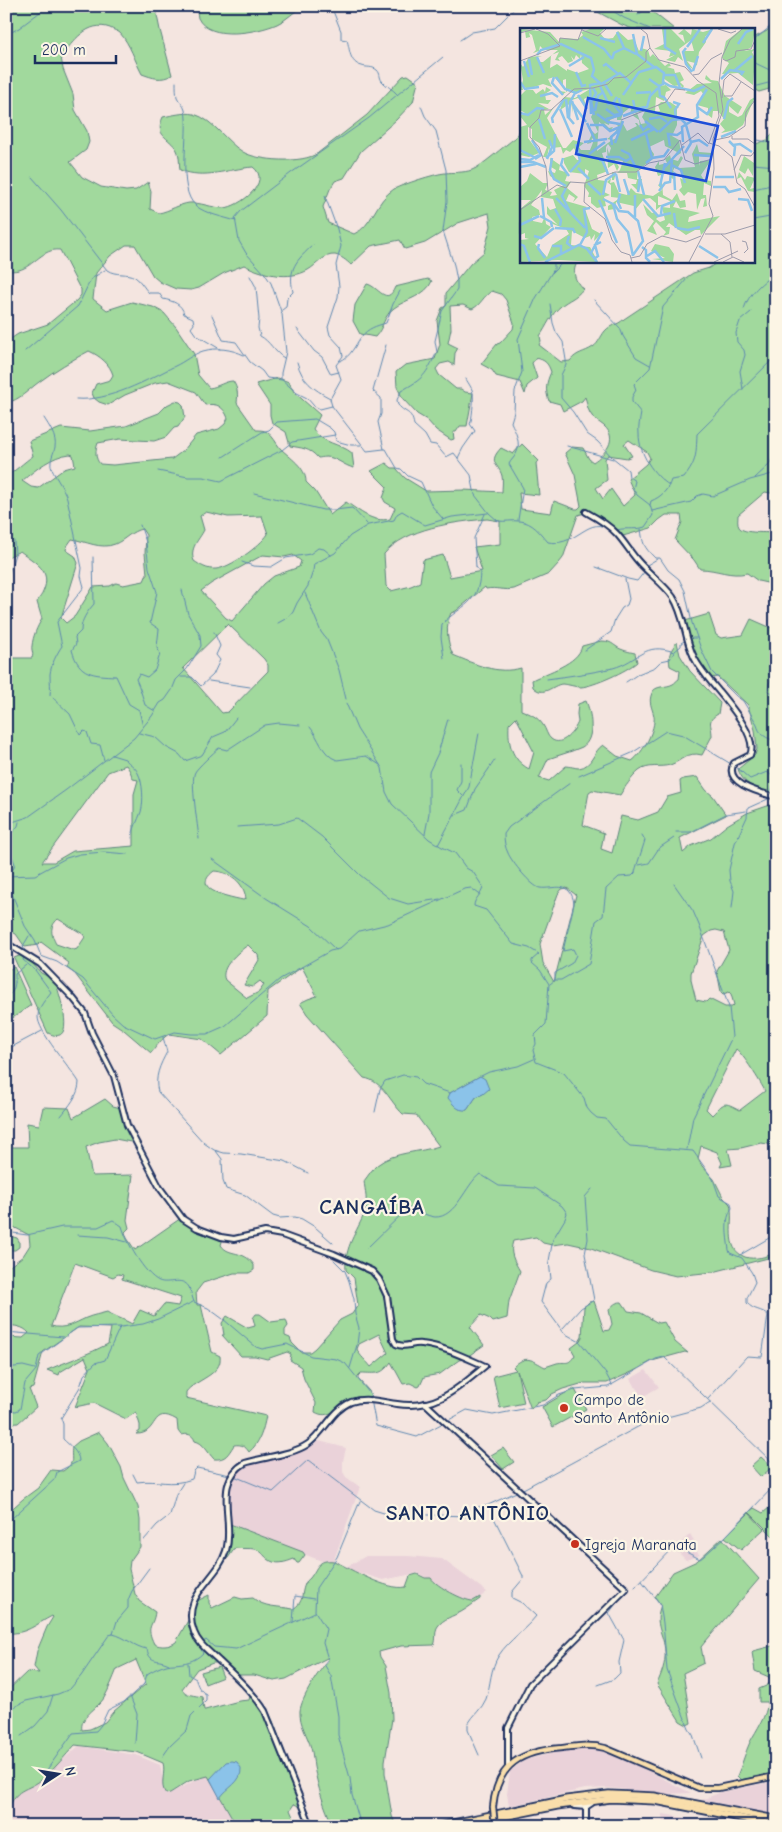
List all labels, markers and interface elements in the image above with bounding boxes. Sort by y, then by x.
inset map [520,28,754,262]
scale bar [35,32,116,64]
text: 200 m [42,41,86,59]
district label: CANGAÍBA [319,1195,425,1219]
place label: Campo de Santo Antônio [574,1391,670,1427]
marker: Campo de Santo Antônio [558,1402,570,1414]
district label: SANTO ANTÔNIO [386,1501,550,1525]
place label: Igreja Maranata [585,1536,697,1554]
marker: Igreja Maranata [569,1538,581,1550]
north arrow [32,1750,82,1800]
text: N [61,1765,79,1778]

